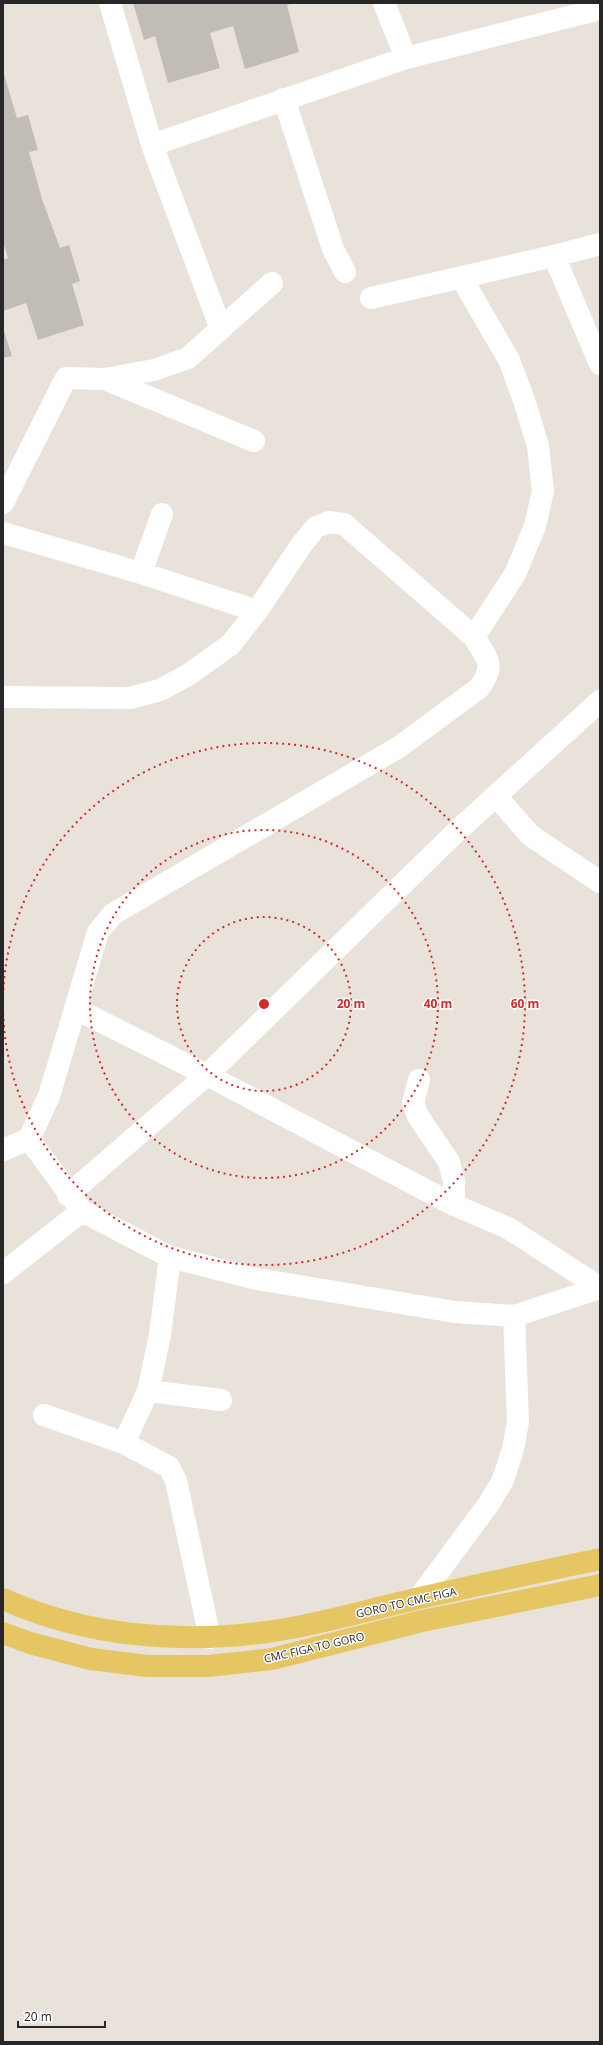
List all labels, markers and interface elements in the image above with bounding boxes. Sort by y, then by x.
text: 20 m [337,995,365,1012]
text: 40 m [424,995,452,1012]
text: 60 m [511,995,539,1012]
centre of rings [257,997,271,1011]
street label: GORO TO CMC FIGA [354,1583,458,1621]
street label: CMC FIGA TO GORO [262,1628,366,1666]
scale bar [18,2003,105,2029]
text: 20 m [24,2008,52,2025]

